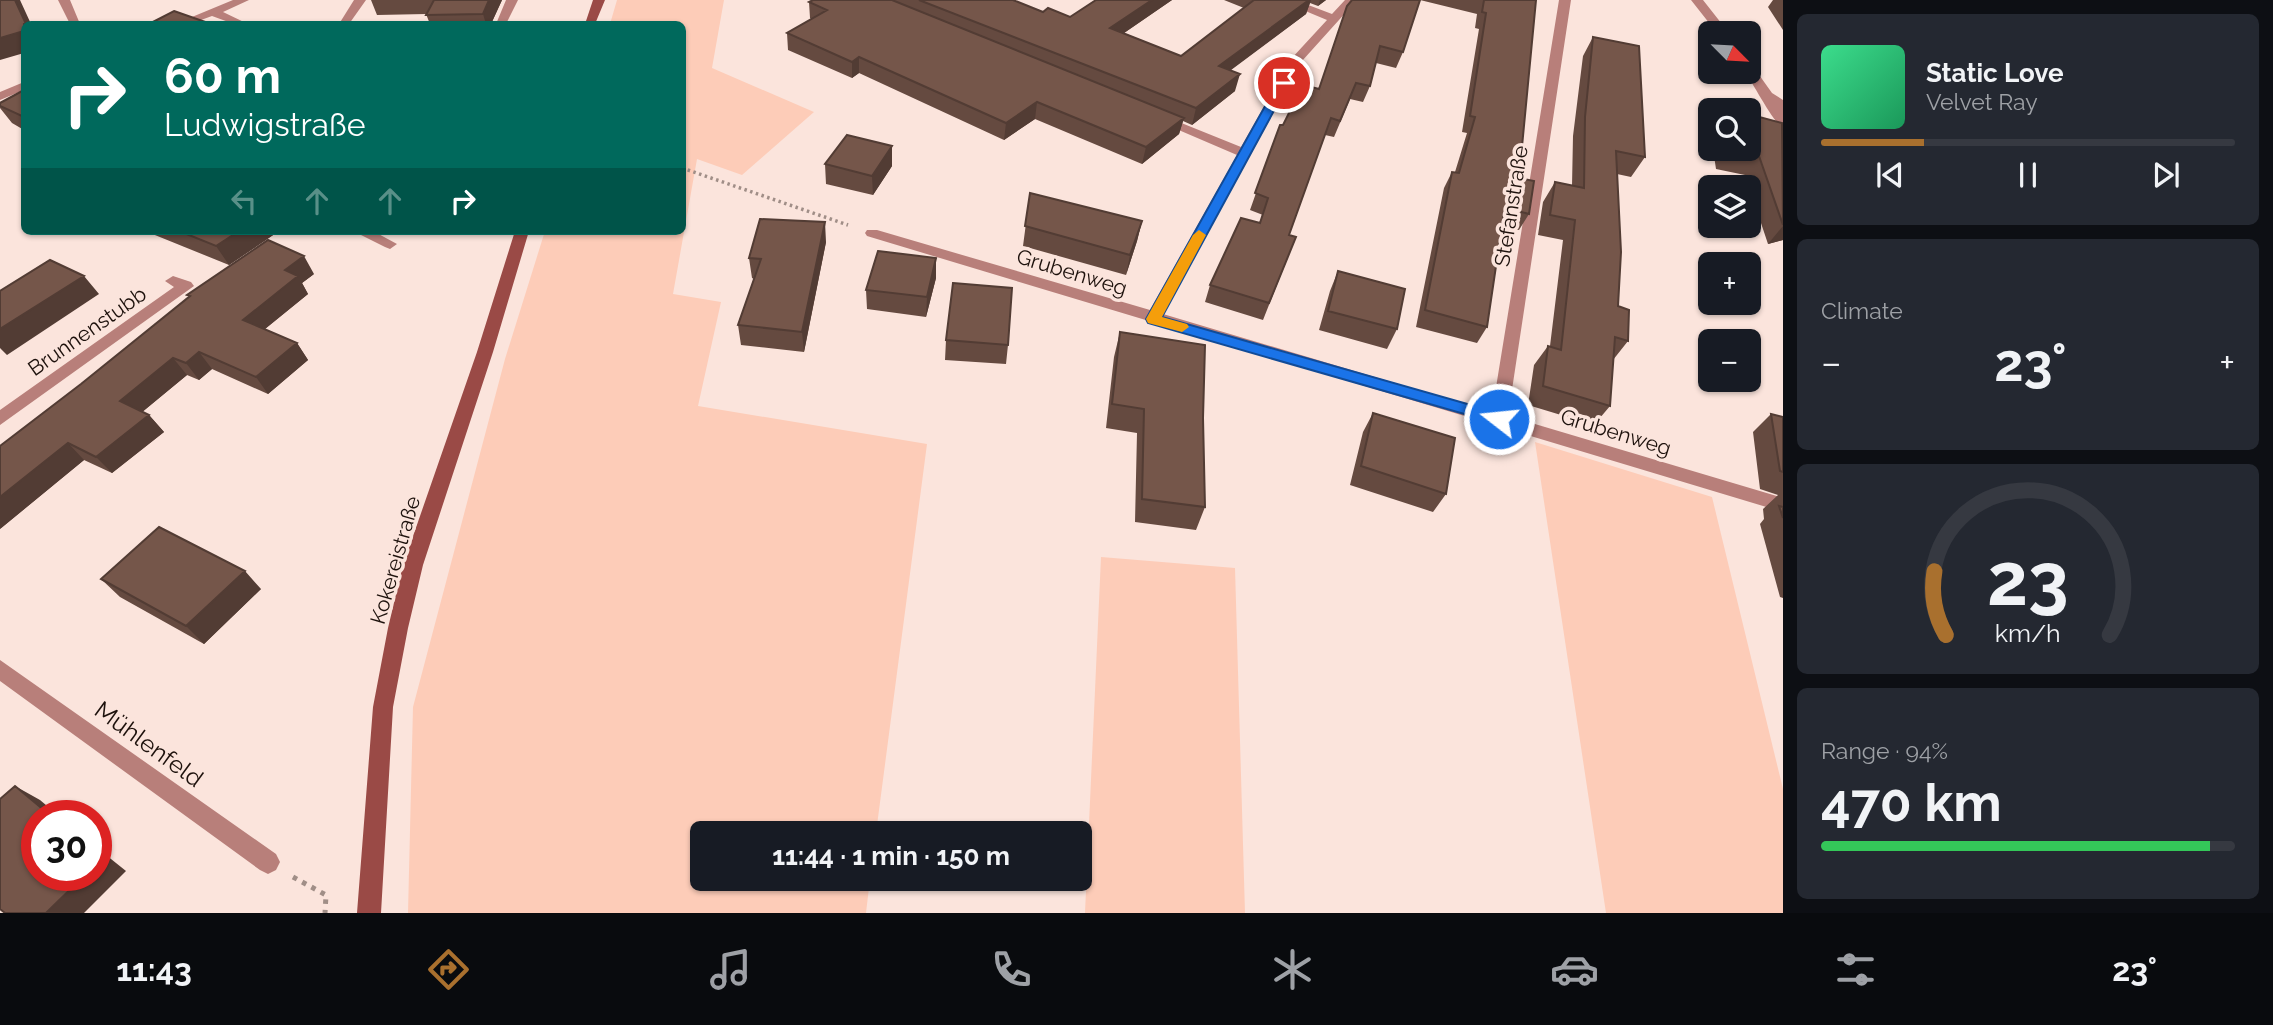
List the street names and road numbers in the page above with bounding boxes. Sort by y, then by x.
street label: Stefanstraße [1489,144,1533,268]
street label: Grubenweg [1014,243,1130,301]
street label: Brunnenstubb [23,281,151,381]
street label: Grubenweg [1558,403,1674,461]
street label: Kokereistraße [365,493,425,627]
street label: Mühlenfeld [89,695,209,793]

